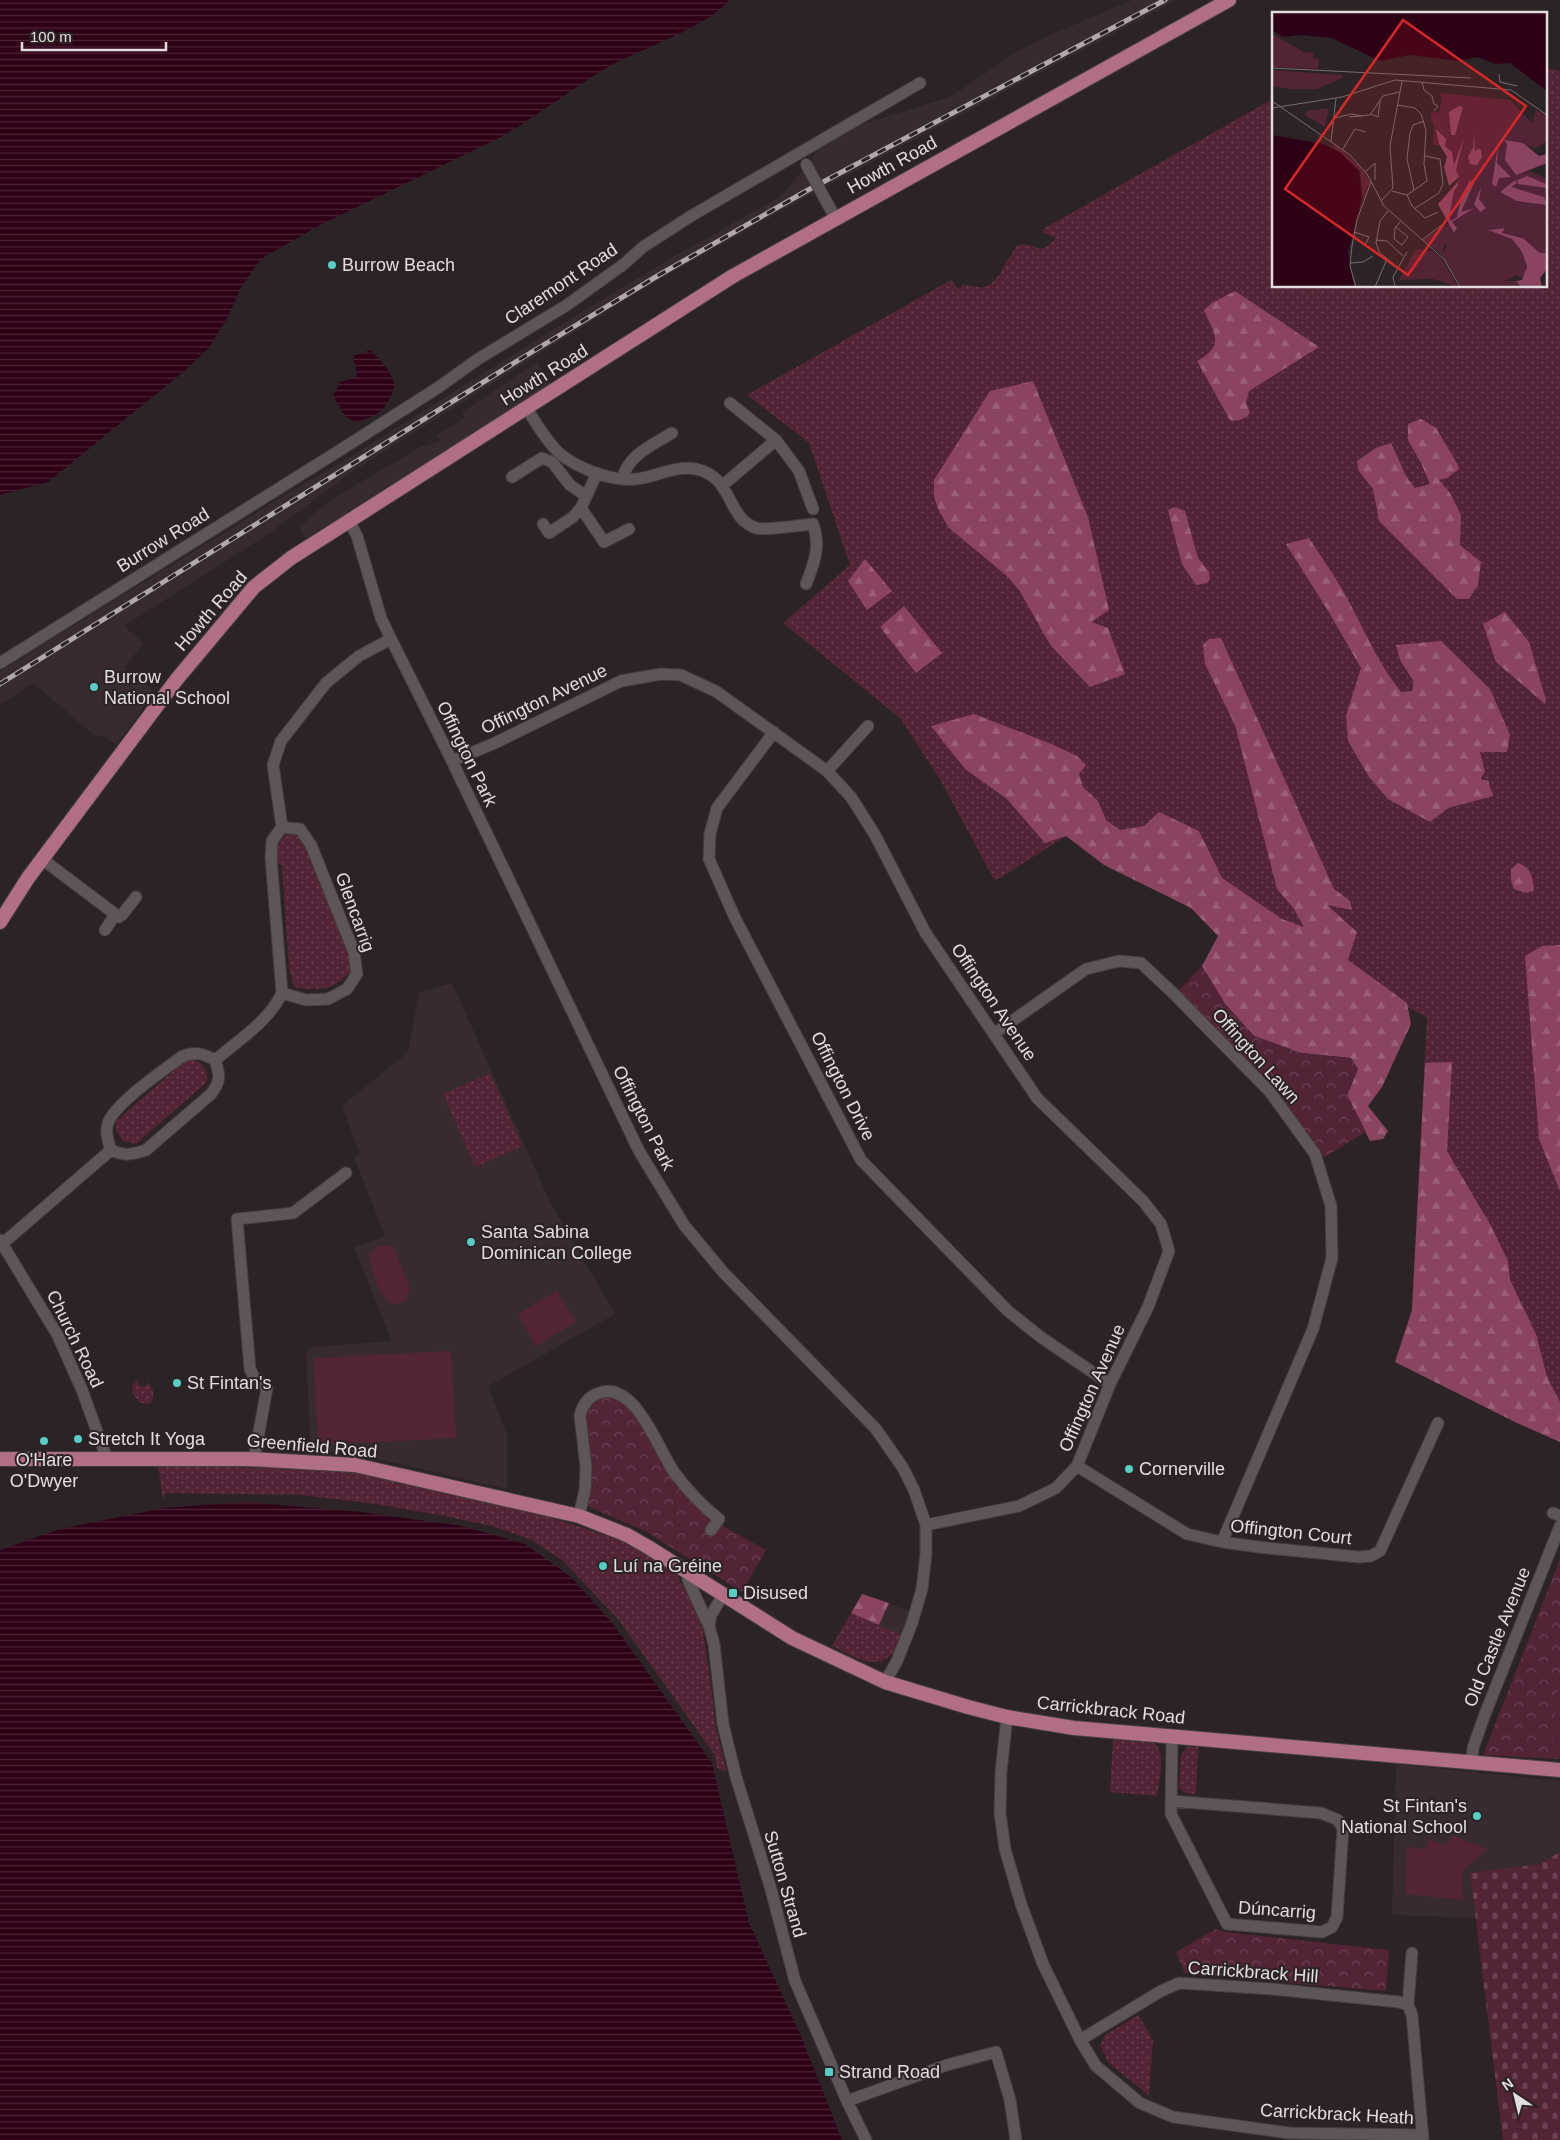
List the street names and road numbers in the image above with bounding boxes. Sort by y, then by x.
street label: Howth Road [844,132,940,198]
street label: Claremont Road [501,239,621,329]
street label: Howth Road [497,340,591,410]
street label: Burrow Road [113,504,213,576]
street label: Howth Road [171,567,251,655]
street label: Offington Avenue [478,660,610,738]
street label: Offington Park [433,698,502,811]
street label: Glencarrig [331,870,379,954]
street label: Offington Avenue [947,939,1041,1065]
street label: Offington Lawn [1208,1004,1304,1108]
street label: Offington Drive [807,1028,879,1144]
street label: Offington Park [609,1062,679,1175]
street label: Church Road [43,1287,107,1391]
street label: Offington Avenue [1055,1321,1129,1455]
street label: Greenfield Road [246,1430,378,1462]
street label: Offington Court [1229,1516,1353,1548]
street label: Old Castle Avenue [1460,1564,1534,1710]
street label: Carrickbrack Road [1036,1692,1186,1728]
street label: Sutton Strand [760,1828,810,1940]
street label: Dúncarrig [1237,1897,1317,1923]
street label: Carrickbrack Hill [1187,1957,1319,1987]
street label: Carrickbrack Heath [1260,2100,1414,2128]

